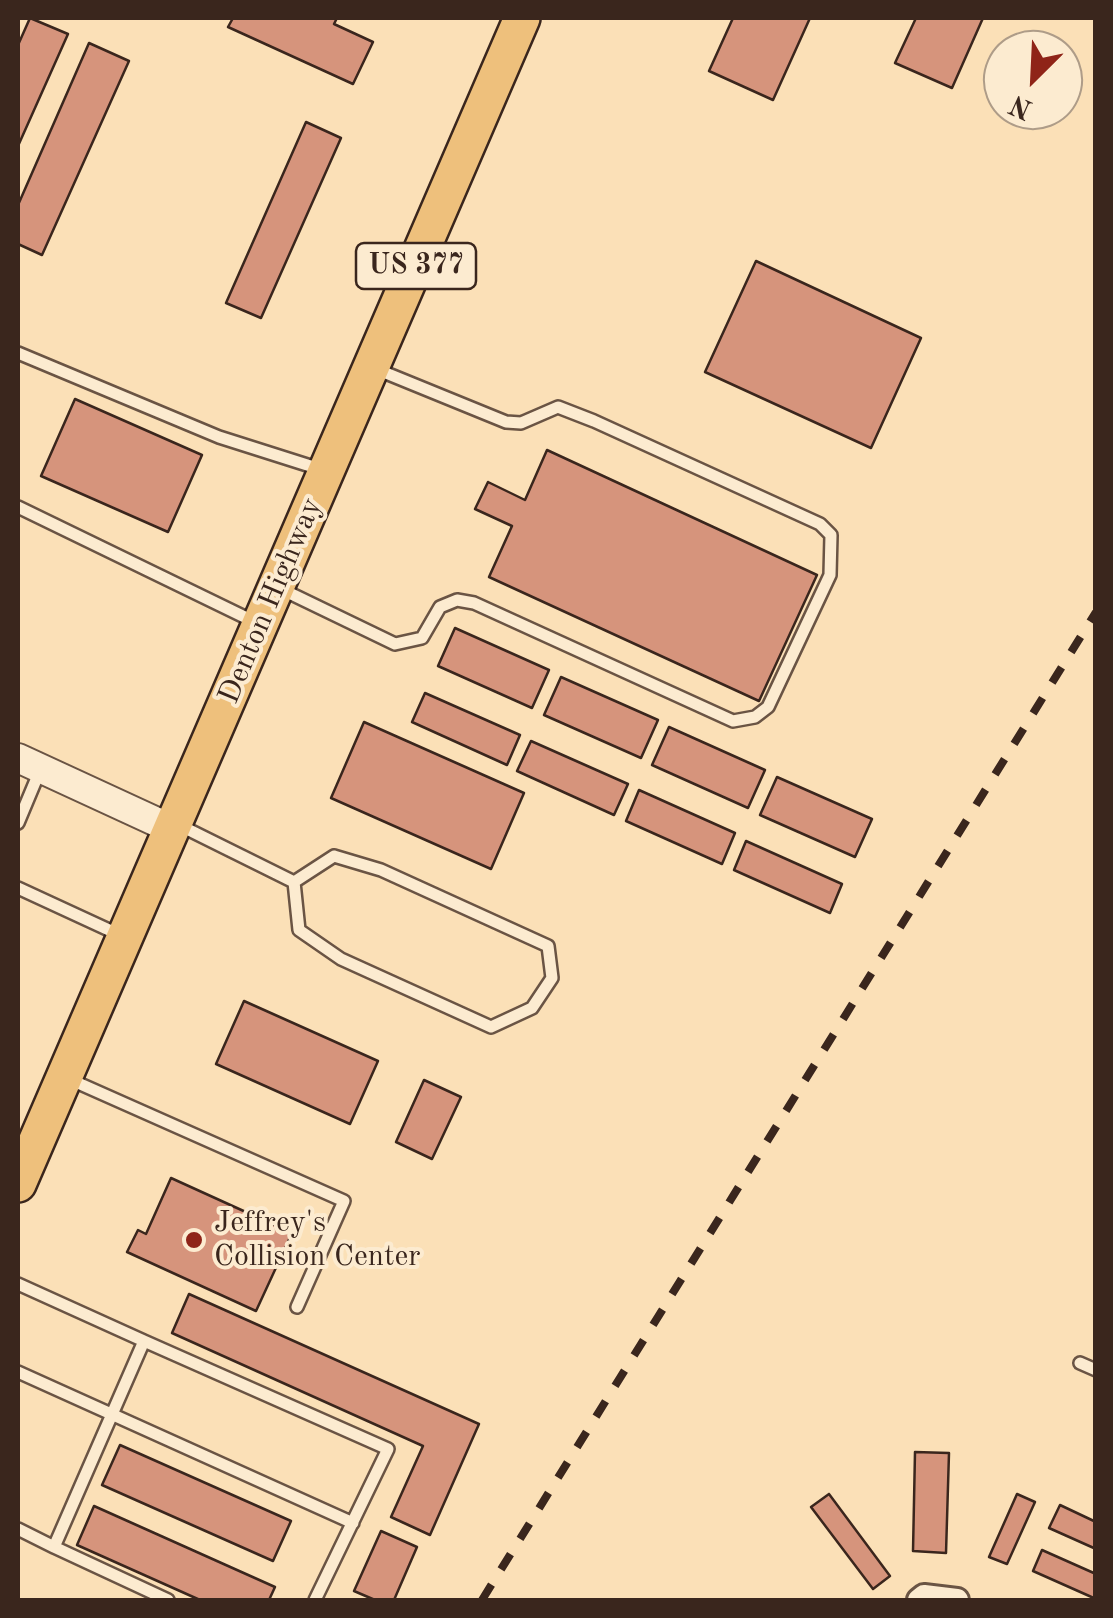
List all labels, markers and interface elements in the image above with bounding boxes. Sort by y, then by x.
north arrow [983,30,1083,130]
text: N [1006,88,1037,123]
road number: US 377 [356,243,476,289]
street label: Denton Highway [211,493,331,709]
place label: Jeffrey's Collision Center [214,1205,421,1276]
marker: Jeffrey's Collision Center [183,1229,205,1251]

